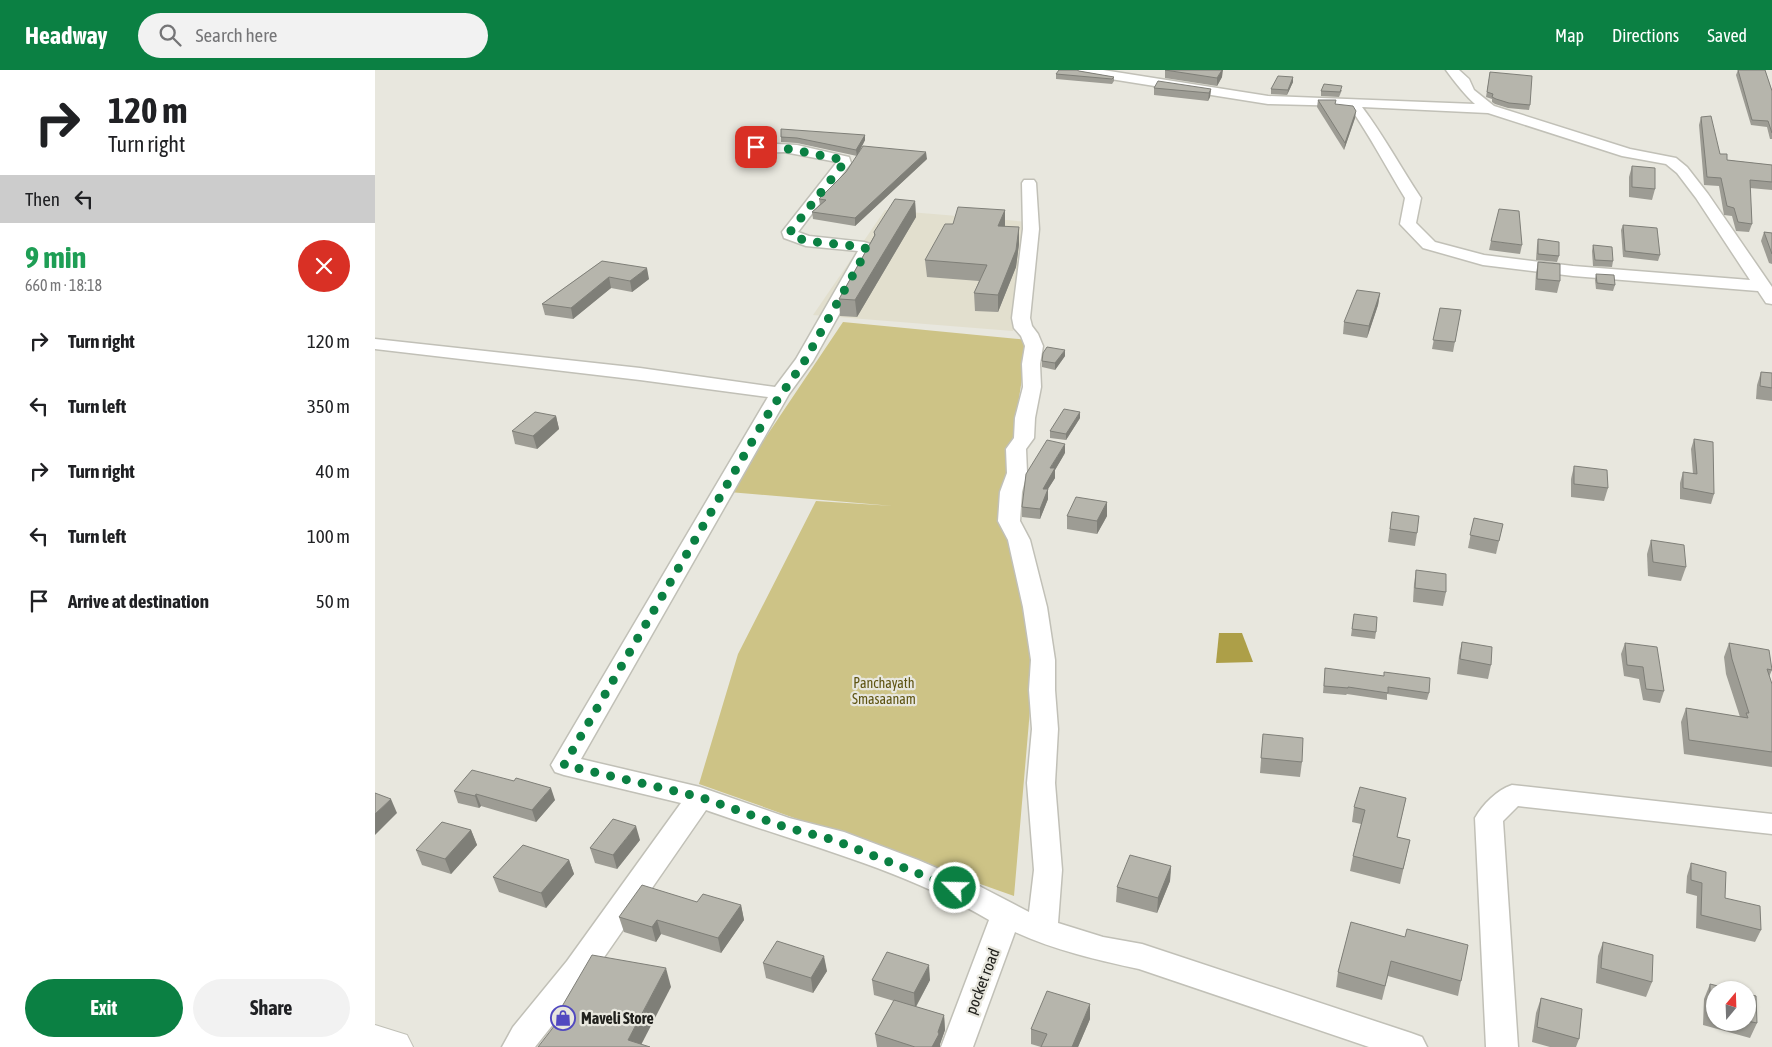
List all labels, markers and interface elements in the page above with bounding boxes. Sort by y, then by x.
search box [138,13,488,58]
icon: search [156,21,184,49]
text: Headway [25,22,108,49]
text: Search here [196,24,277,46]
text: Map [1555,25,1584,46]
text: Directions [1612,25,1679,46]
text: Saved [1707,25,1747,46]
icon: right [25,90,90,155]
text: 120 m [108,90,187,130]
pin [735,126,777,168]
text: Turn right [108,131,185,157]
icon: arrive [742,133,770,161]
icon: left [70,185,98,213]
text: Then [25,188,60,210]
text: 9 min [25,240,86,274]
button: close [298,240,350,292]
text: 660 m · 18:18 [25,276,102,294]
icon: right [25,327,53,355]
text: Turn right [68,330,135,352]
text: 120 m [307,330,350,352]
icon: left [25,392,53,420]
text: Turn left [68,395,126,417]
text: 350 m [307,395,350,417]
icon: right [25,457,53,485]
text: Turn right [68,460,135,482]
text: 40 m [316,460,350,482]
icon: left [25,522,53,550]
text: Turn left [68,525,126,547]
text: 100 m [307,525,350,547]
icon: arrive [25,587,53,615]
text: Arrive at destination [68,590,209,612]
text: 50 m [316,590,350,612]
park label: Panchayath Smasaanam [852,675,916,707]
position arrow [928,861,980,913]
street label: pocket road [961,946,1004,1017]
button: Exit [25,979,183,1037]
button: Share [193,979,350,1037]
north arrow [1706,981,1756,1031]
map controls [1706,981,1756,1031]
shop icon: Maveli Store [550,1005,576,1031]
place label: Maveli Store [581,1009,654,1027]

